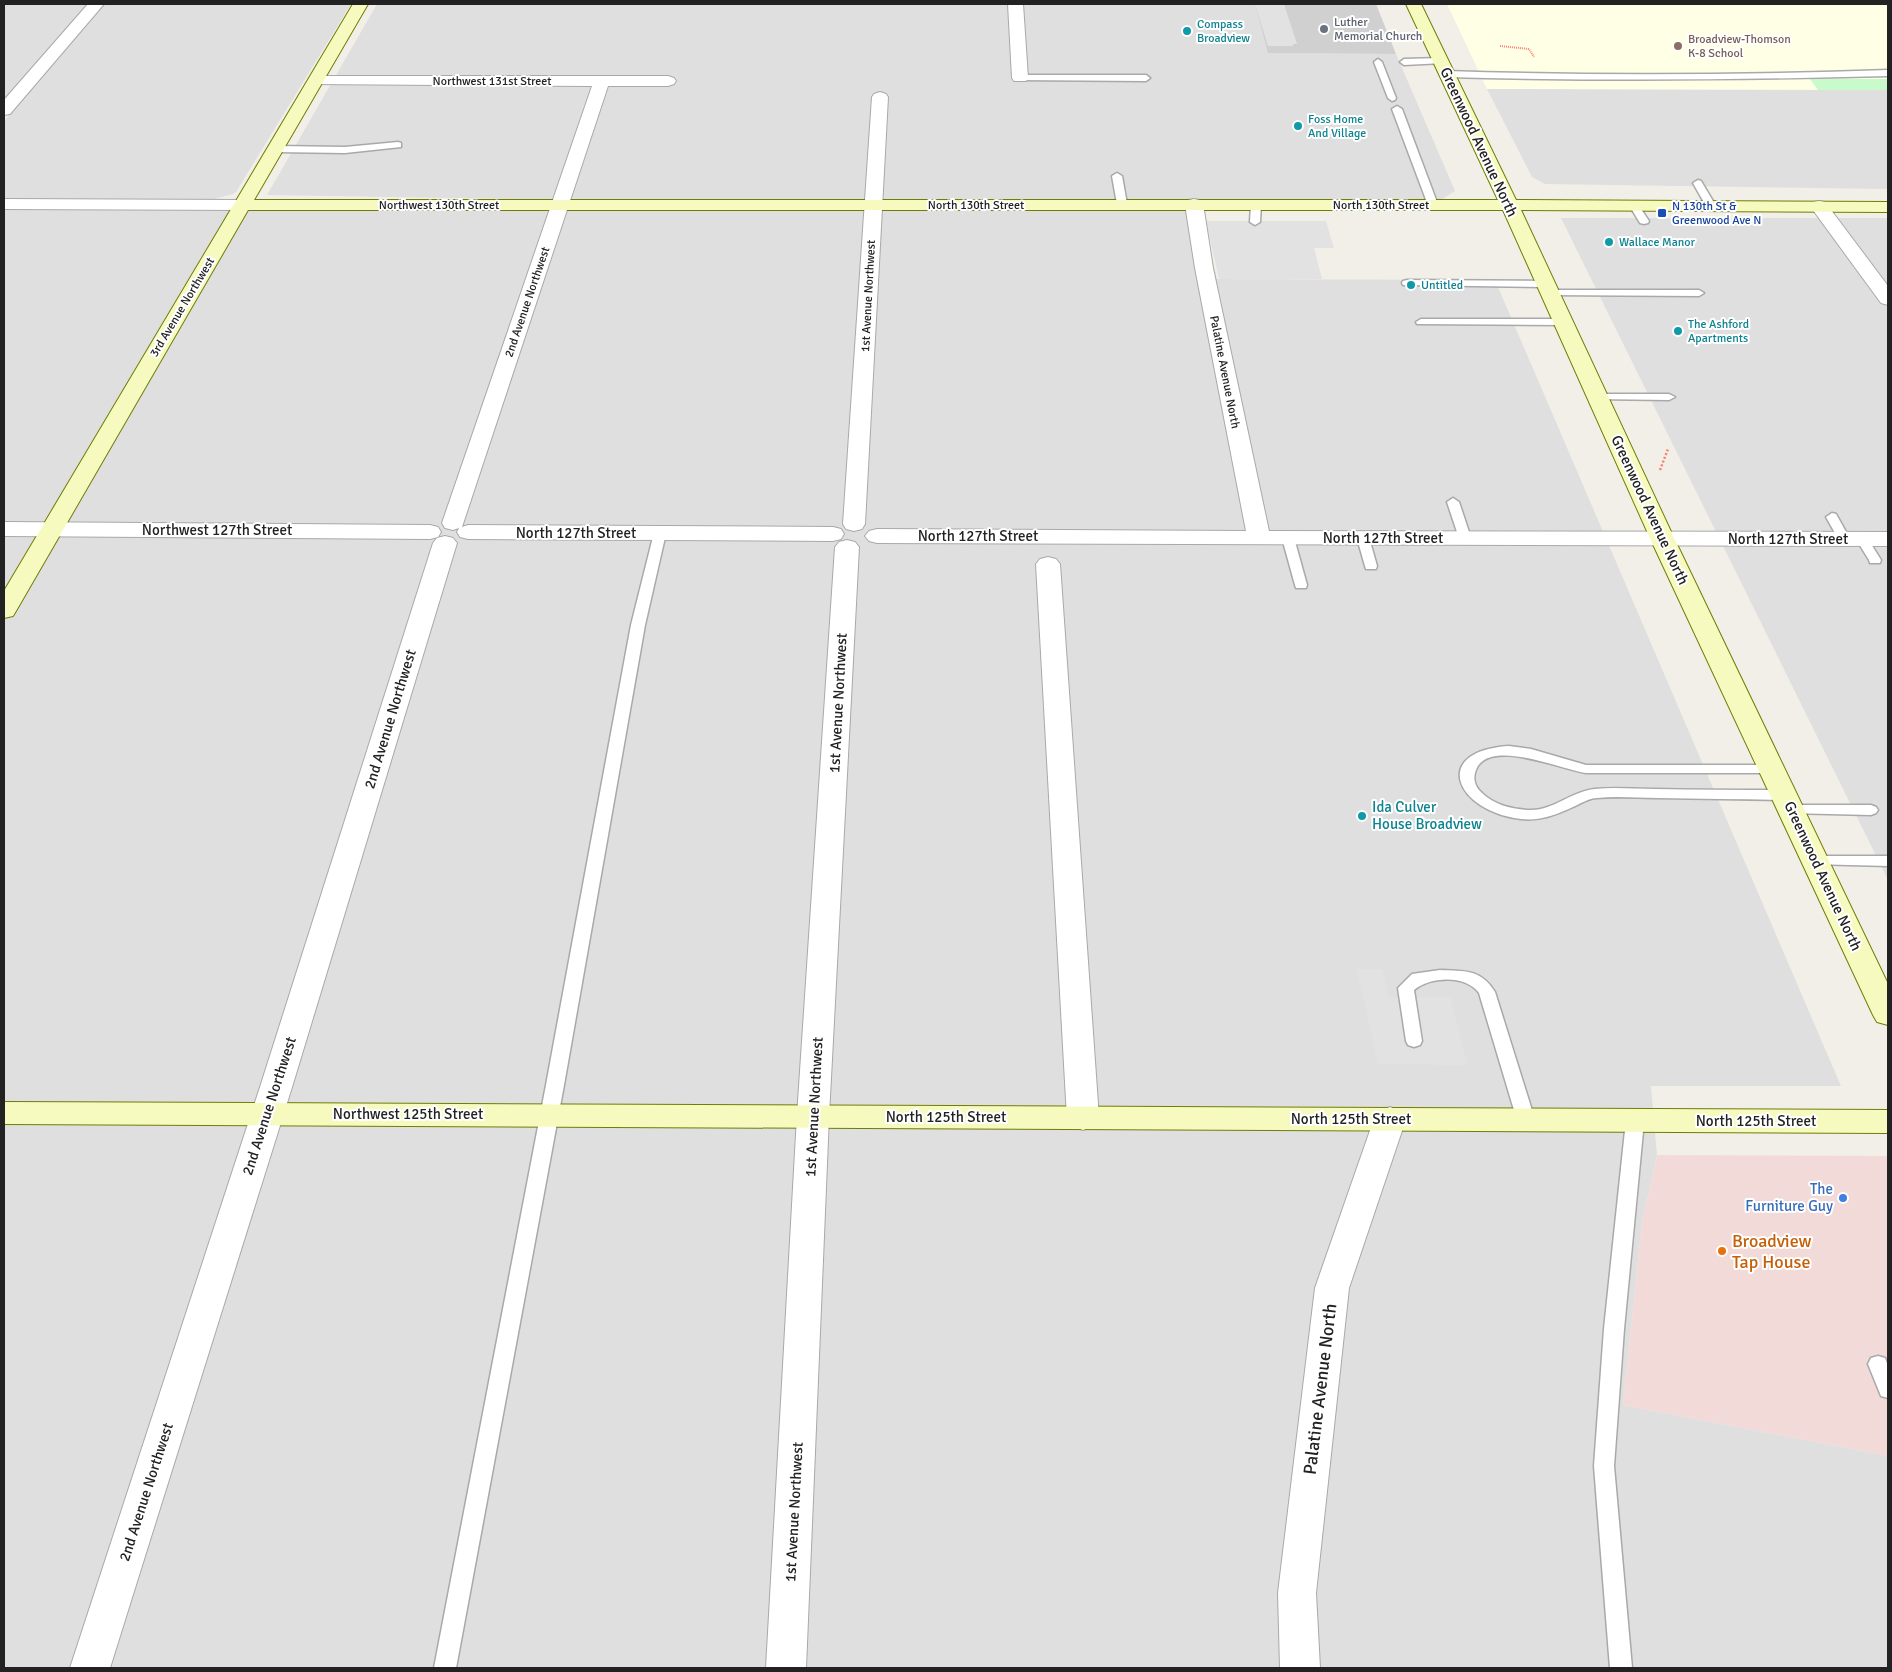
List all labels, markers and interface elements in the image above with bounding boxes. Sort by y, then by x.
place label: Luther Memorial Church [1334,15,1422,44]
place label: Compass Broadview [1197,17,1250,46]
marker: Luther Memorial Church [1318,23,1330,35]
marker: Compass Broadview [1181,25,1193,37]
place label: Broadview-Thomson K-8 School [1688,32,1791,61]
marker: Broadview-Thomson K-8 School [1672,40,1684,52]
street label: Greenwood Avenue North [1436,64,1522,220]
street label: Northwest 131st Street [432,74,552,89]
place label: Foss Home And Village [1308,112,1366,141]
marker: Foss Home And Village [1292,120,1304,132]
street label: Northwest 130th Street [379,198,499,213]
street label: North 130th Street [928,198,1024,213]
street label: North 130th Street [1333,198,1429,213]
place label: N 130th St & Greenwood Ave N [1672,199,1762,228]
marker: N 130th St & Greenwood Ave N [1656,207,1668,219]
place label: Wallace Manor [1619,235,1696,250]
marker: Wallace Manor [1603,236,1615,248]
street label: 1st Avenue Northwest [858,240,879,353]
street label: 2nd Avenue Northwest [502,245,553,359]
street label: 3rd Avenue Northwest [147,255,218,360]
place label: Untitled [1421,278,1463,293]
marker: Untitled [1405,279,1417,291]
street label: Palatine Avenue North [1206,314,1243,430]
place label: The Ashford Apartments [1688,317,1749,346]
marker: The Ashford Apartments [1672,325,1684,337]
street label: Greenwood Avenue North [1607,432,1693,588]
street label: Northwest 127th Street [142,521,292,539]
street label: North 127th Street [516,524,636,542]
street label: North 127th Street [918,527,1038,545]
street label: North 127th Street [1323,529,1443,547]
street label: North 127th Street [1728,530,1848,548]
street label: 1st Avenue Northwest [825,632,851,774]
street label: 2nd Avenue Northwest [360,647,420,791]
place label: Ida Culver House Broadview [1372,798,1482,833]
street label: Greenwood Avenue North [1780,798,1866,954]
marker: Ida Culver House Broadview [1356,810,1368,822]
street label: 2nd Avenue Northwest [238,1034,300,1178]
street label: 1st Avenue Northwest [801,1036,827,1178]
street label: Northwest 125th Street [333,1105,483,1123]
street label: North 125th Street [886,1108,1006,1126]
street label: North 125th Street [1291,1110,1411,1128]
street label: North 125th Street [1696,1112,1816,1130]
place label: The Furniture Guy [1745,1180,1833,1215]
marker: The Furniture Guy [1837,1192,1849,1204]
place label: Broadview Tap House [1732,1230,1812,1273]
marker: Broadview Tap House [1716,1245,1728,1257]
street label: Palatine Avenue North [1299,1302,1341,1476]
street label: 2nd Avenue Northwest [115,1420,177,1564]
street label: 1st Avenue Northwest [781,1441,807,1583]

